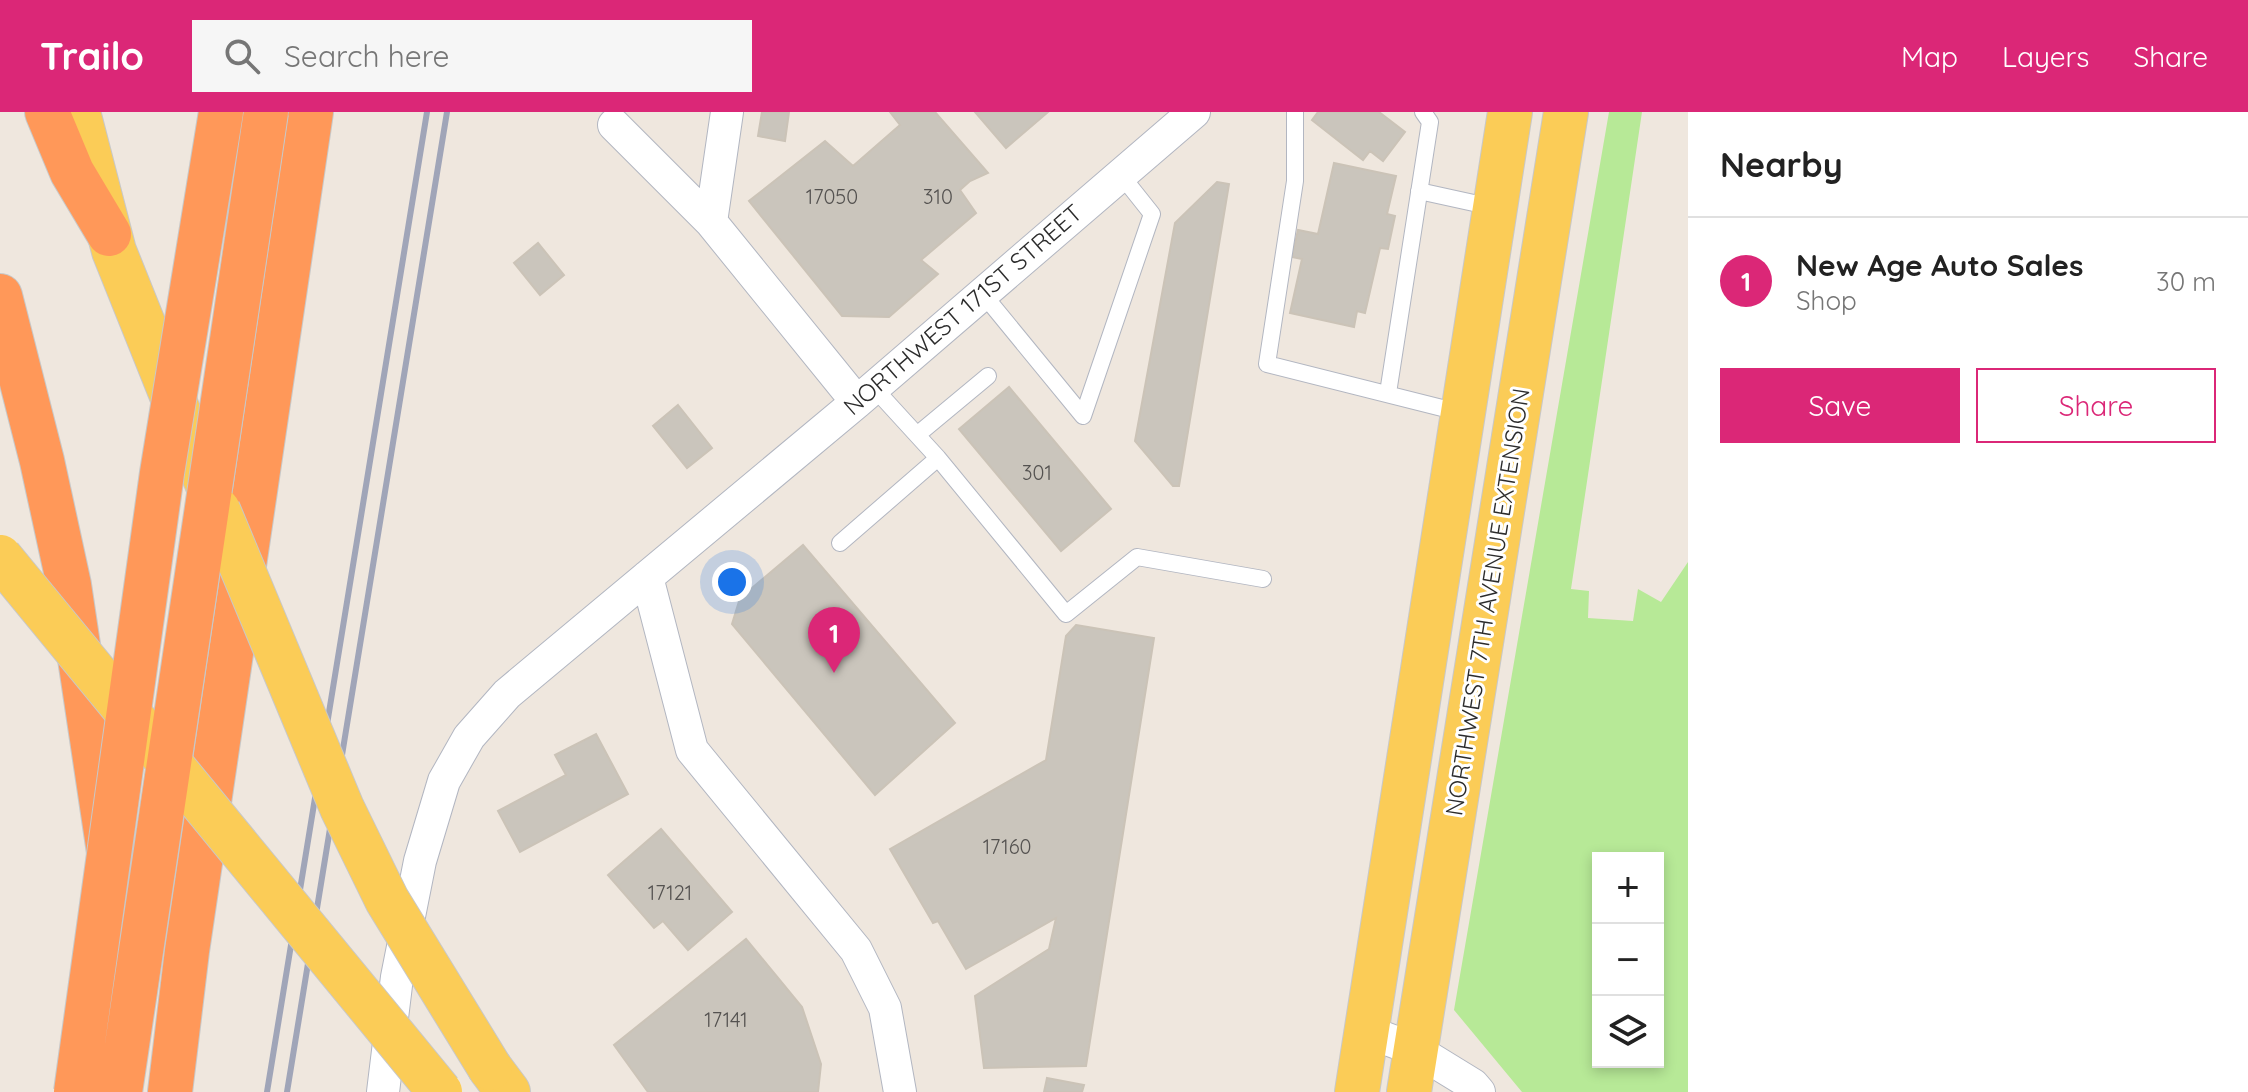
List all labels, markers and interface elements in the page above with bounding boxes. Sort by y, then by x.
search box [192,20,752,92]
text: Trailo [40,32,144,80]
icon: search [220,34,264,78]
text: Search here [284,37,450,75]
text: Map [1901,39,1958,74]
text: Layers [2002,39,2089,74]
text: Share [2133,39,2208,74]
text: Nearby [1720,143,1843,186]
house number: 17050 [806,184,858,209]
house number: 310 [923,184,953,209]
street label: NORTHWEST 171ST STREET [837,197,1088,421]
text: New Age Auto Sales [1796,246,2083,284]
text: 1 [1741,265,1751,298]
text: 30 m [2156,265,2216,298]
text: Shop [1796,284,1857,317]
button: Save [1720,368,1960,443]
button: Share [1976,368,2216,443]
street label: NORTHWEST 7TH AVENUE EXTENSION [1438,386,1536,818]
house number: 301 [1022,460,1052,485]
your location [712,562,752,602]
pin: 1 [808,607,860,673]
house number: 17160 [983,834,1031,859]
map controls [1592,852,1664,1068]
button: + [1592,852,1664,924]
house number: 17121 [648,880,692,905]
button: − [1592,924,1664,996]
button: layers [1592,996,1664,1068]
house number: 17141 [704,1007,748,1032]

